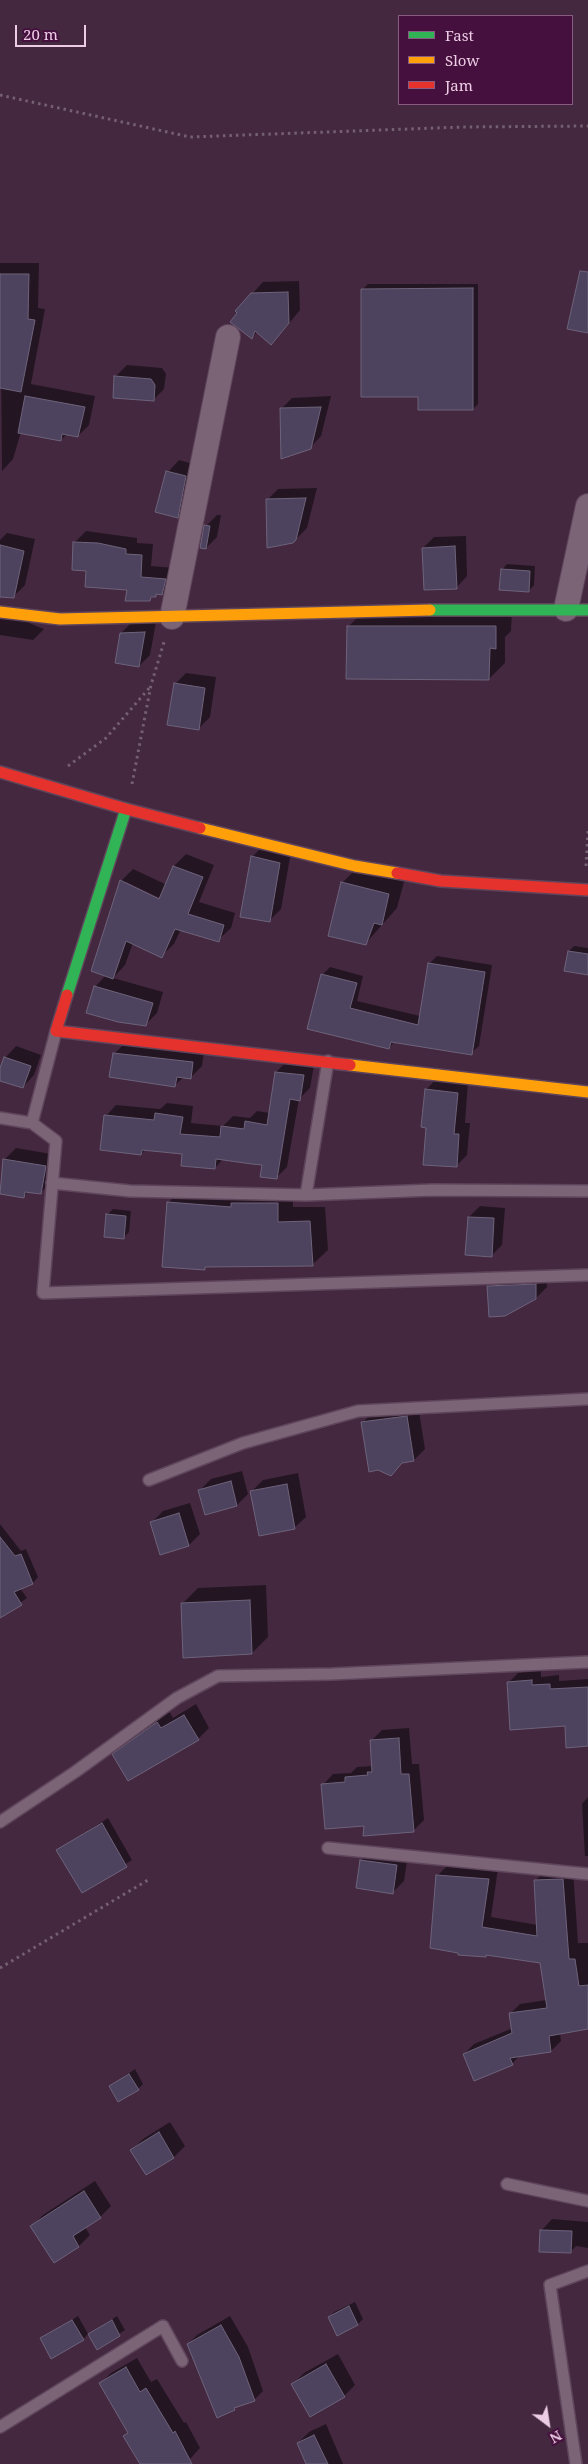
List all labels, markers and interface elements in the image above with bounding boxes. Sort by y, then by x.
scale bar [18,15,89,47]
legend [398,15,573,105]
text: 20 m [23,24,58,44]
text: Fast [445,25,474,45]
text: Slow [445,50,479,70]
text: Jam [445,75,473,95]
north arrow [523,2399,573,2449]
text: N [546,2426,566,2448]

